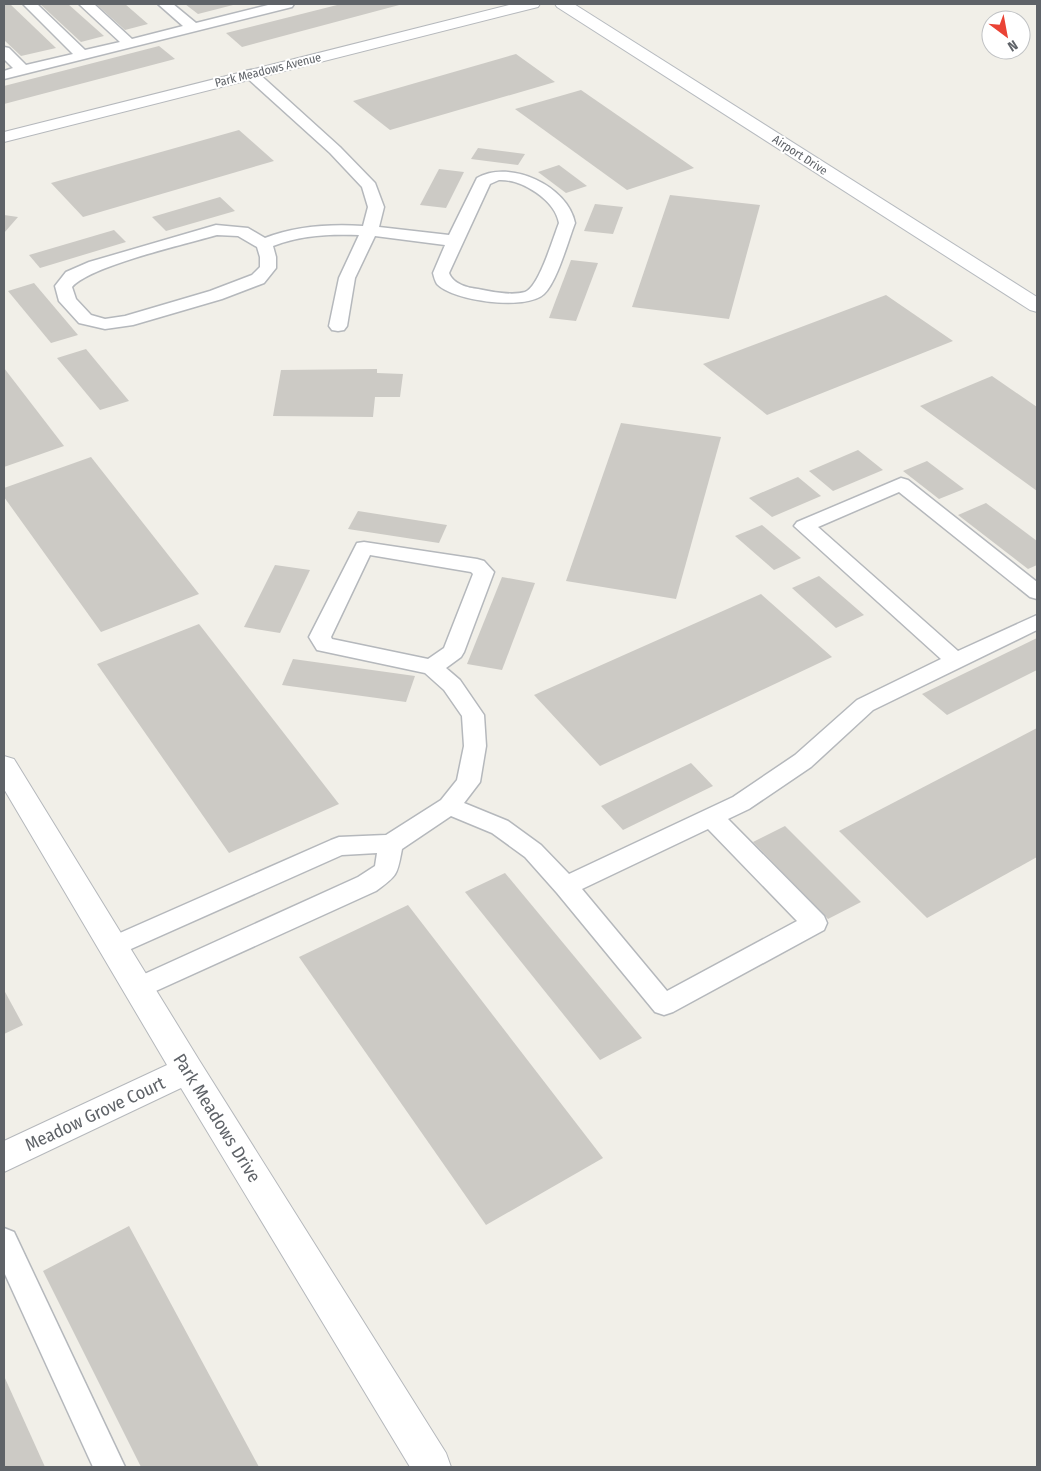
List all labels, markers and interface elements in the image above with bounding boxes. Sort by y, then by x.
north arrow [981,10,1031,60]
text: N [1005,36,1021,55]
street label: Park Meadows Avenue [213,50,323,90]
street label: Airport Drive [770,132,830,178]
street label: Park Meadows Drive [169,1050,265,1186]
street label: Meadow Grove Court [22,1072,169,1156]

